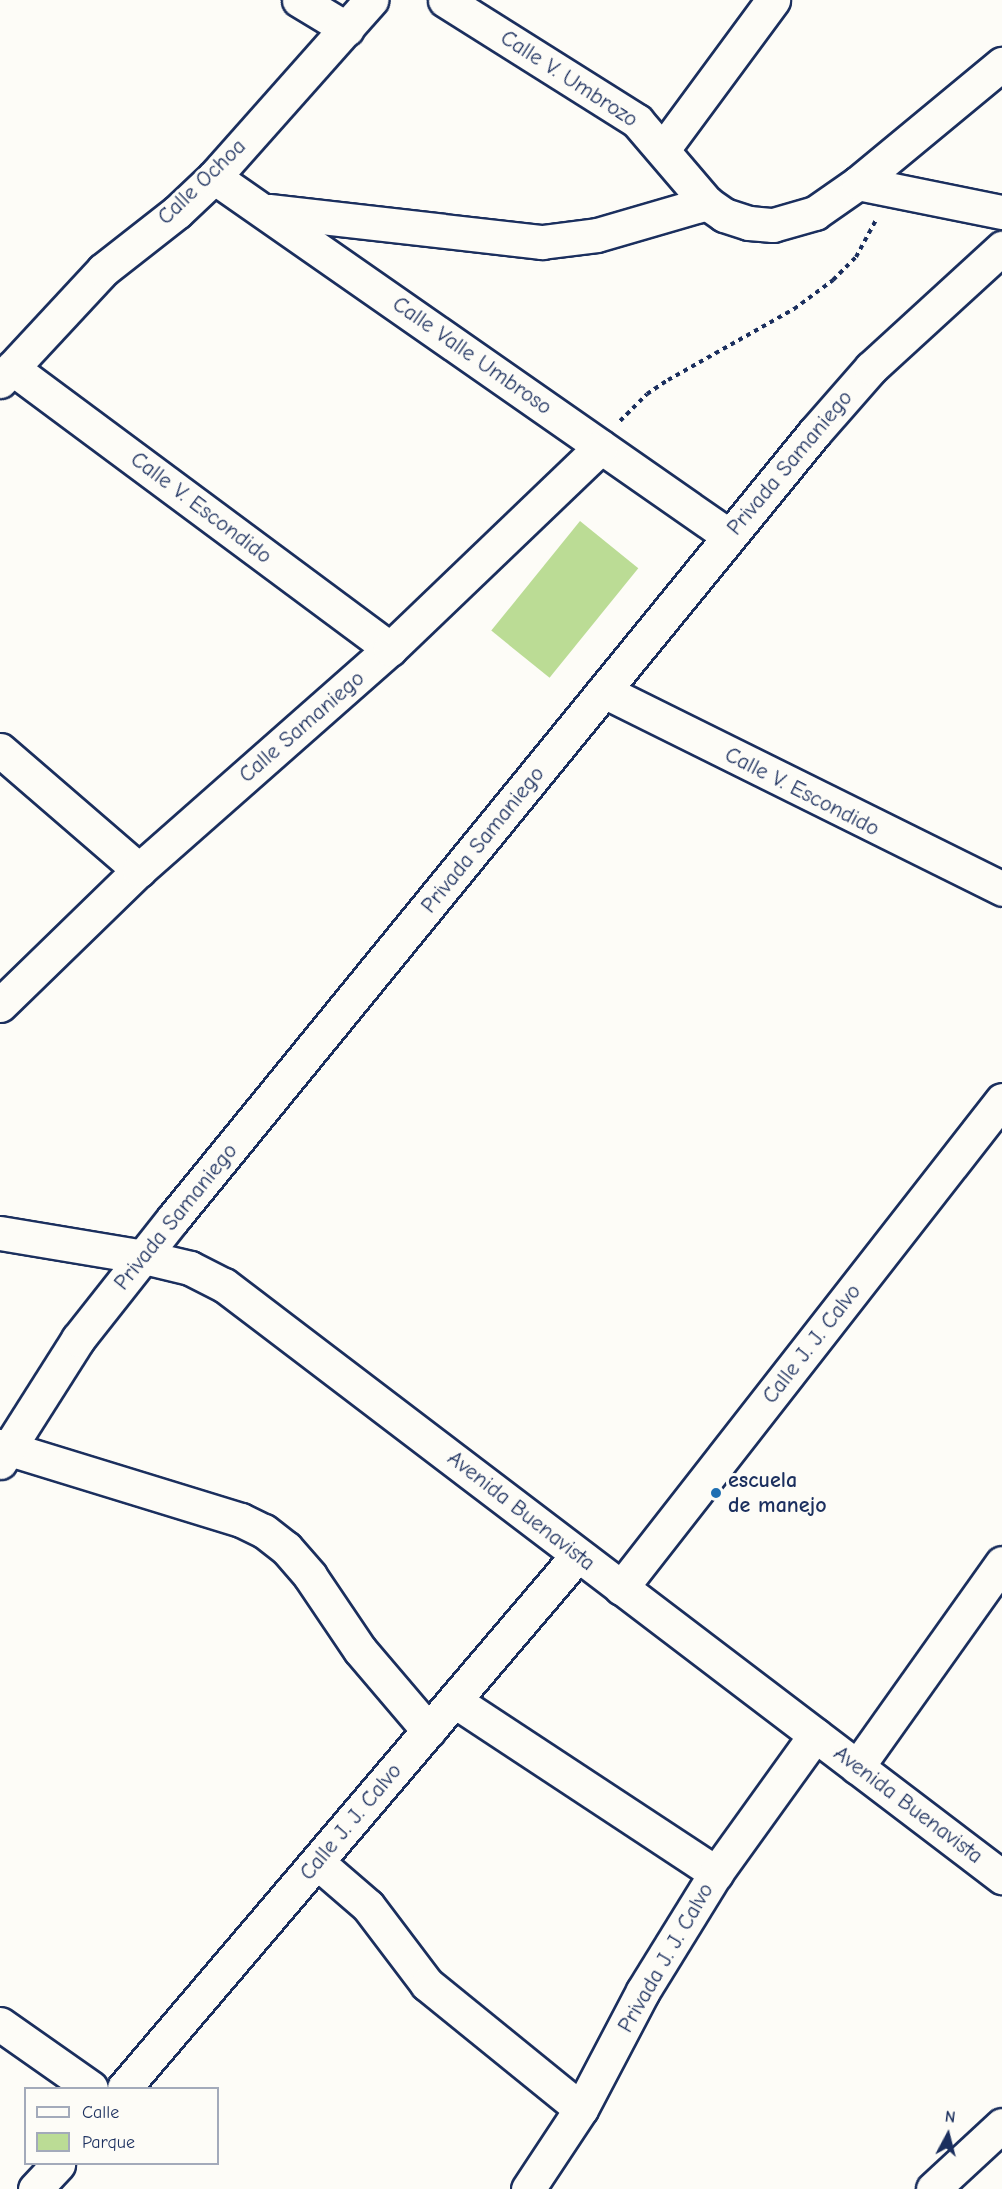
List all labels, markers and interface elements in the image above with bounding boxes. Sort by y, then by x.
street label: Calle V. Umbrozo [495,25,643,133]
street label: Calle Ochoa [152,133,252,231]
street label: Calle Valle Umbroso [387,291,557,421]
street label: Privada Samaniego [722,385,858,541]
street label: Calle V. Escondido [125,446,277,570]
street label: Calle Samaniego [234,665,370,789]
street label: Calle V. Escondido [720,742,884,842]
street label: Privada Samaniego [416,761,550,919]
street label: Privada Samaniego [109,1138,243,1296]
street label: Calle J. J. Calvo [757,1279,867,1409]
street label: Avenida Buenavista [442,1445,600,1577]
place label: escuela de manejo [728,1467,827,1518]
marker: escuela de manejo [709,1486,723,1500]
street label: Avenida Buenavista [828,1740,988,1870]
street label: Calle J. J. Calvo [294,1758,408,1886]
street label: Privada J. J. Calvo [613,1879,719,2037]
legend [24,2087,219,2165]
text: Calle [82,2102,119,2123]
north arrow [918,2105,978,2165]
text: N [944,2108,956,2127]
text: Parque [82,2132,135,2153]

